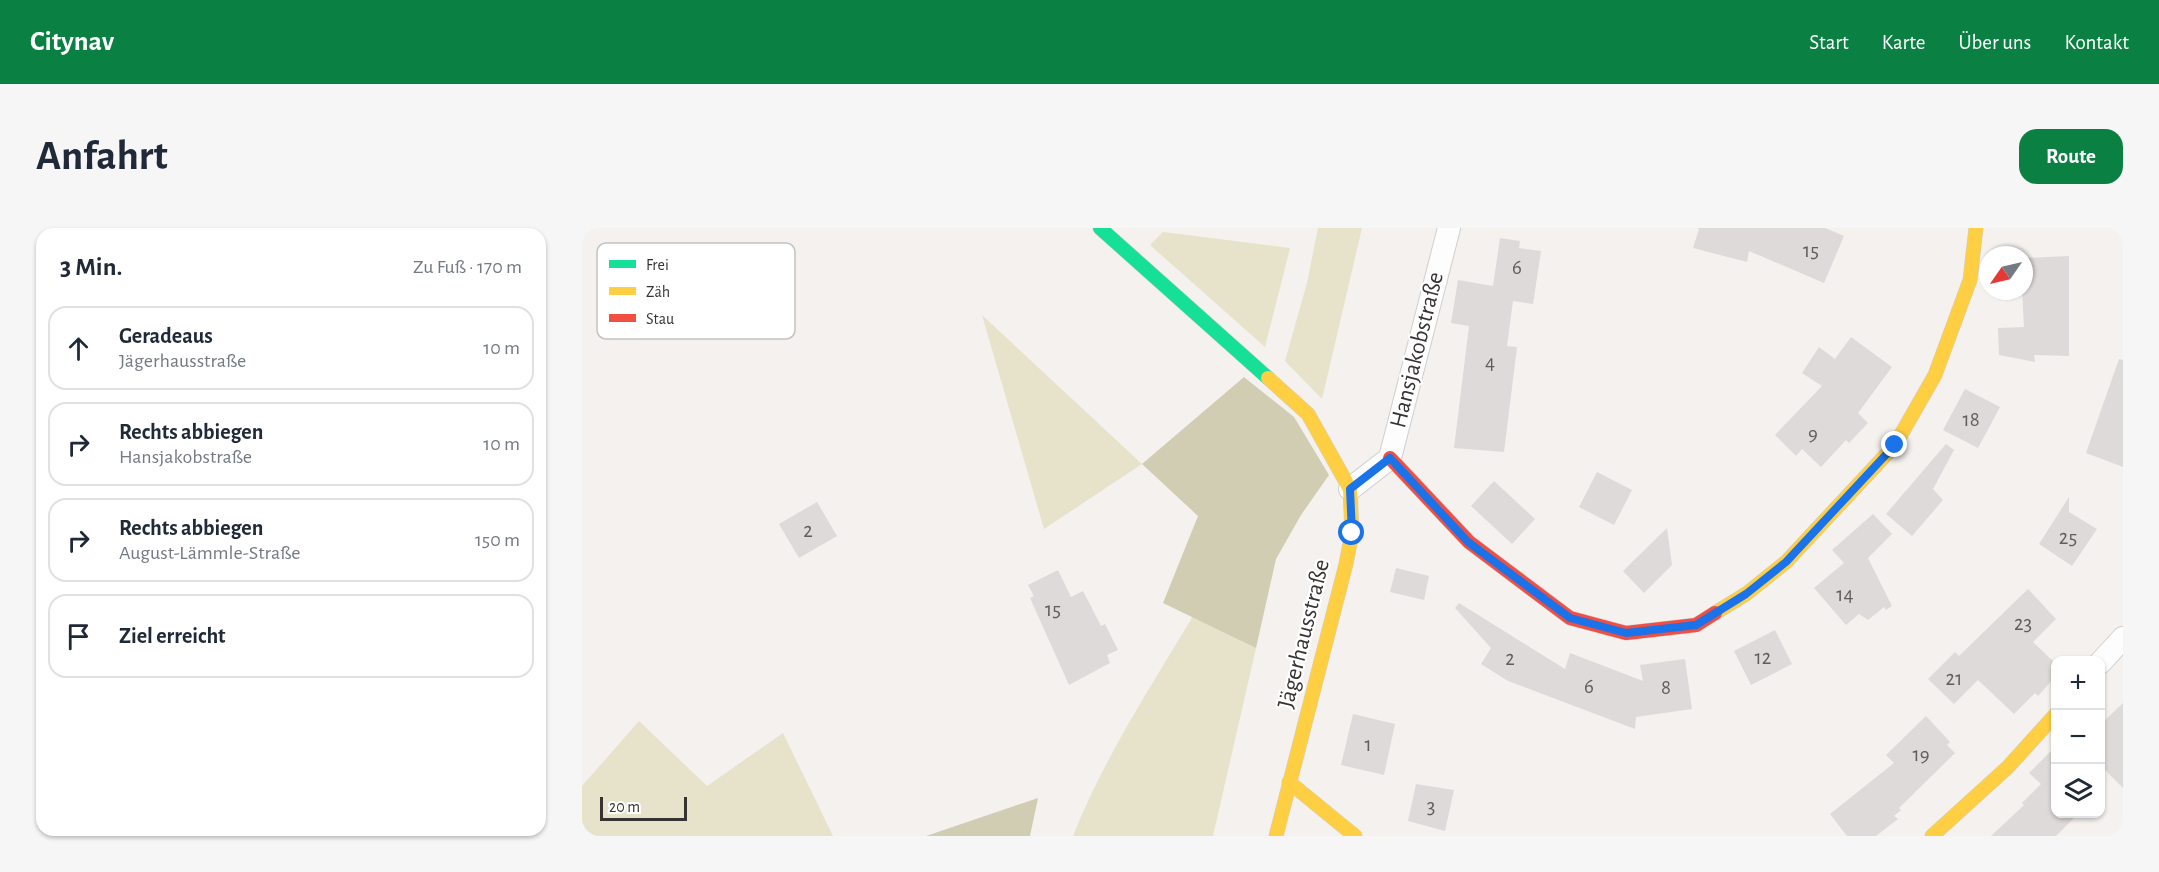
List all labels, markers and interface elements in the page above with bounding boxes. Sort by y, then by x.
text: Citynav [30,28,114,56]
text: Start [1809,32,1849,53]
text: Karte [1882,32,1925,53]
text: Über uns [1958,32,2031,53]
text: Kontakt [2064,32,2129,53]
button: Route [2019,129,2123,184]
text: Anfahrt [36,135,168,177]
house number: 15 [1803,240,1819,261]
legend [597,243,795,339]
north arrow [1979,246,2033,300]
text: 3 Min. [60,254,122,280]
text: Zu Fuß · 170 m [413,257,522,277]
text: Frei [646,257,669,273]
house number: 6 [1512,257,1522,278]
street label: Hansjakobstraße [1386,270,1448,430]
text: Zäh [646,284,670,300]
text: Stau [646,311,674,327]
text: Geradeaus [119,325,213,347]
icon: ahead [62,332,95,365]
text: 10 m [483,338,520,358]
text: Jägerhausstraße [119,351,246,371]
house number: 4 [1485,352,1495,373]
house number: 18 [1962,409,1980,430]
text: Rechts abbiegen [119,421,263,443]
house number: 9 [1808,423,1818,444]
icon: right [62,428,95,461]
route end [1881,431,1907,457]
text: 10 m [483,434,520,454]
text: Hansjakobstraße [119,447,252,467]
text: Rechts abbiegen [119,517,263,539]
route start [1338,519,1364,545]
house number: 2 [803,520,813,541]
icon: right [62,524,95,557]
house number: 25 [2059,527,2077,548]
text: 150 m [475,530,520,550]
text: August-Lämmle-Straße [119,543,300,563]
street label: Jägerhausstraße [1274,557,1334,711]
house number: 14 [1836,584,1854,605]
house number: 15 [1045,599,1061,620]
house number: 23 [2014,613,2032,634]
icon: arrive [62,620,95,653]
text: Ziel erreicht [119,625,226,647]
house number: 12 [1755,647,1771,668]
house number: 2 [1505,648,1515,669]
map controls [2051,656,2105,818]
button: + [2051,656,2105,710]
house number: 21 [1946,668,1962,689]
house number: 6 [1584,676,1594,697]
house number: 8 [1661,677,1671,698]
button: − [2051,710,2105,764]
house number: 1 [1364,734,1372,755]
house number: 19 [1912,744,1930,765]
button: layers [2051,764,2105,818]
scale bar [600,794,687,822]
house number: 3 [1427,796,1435,817]
text: 20 m [609,799,640,815]

